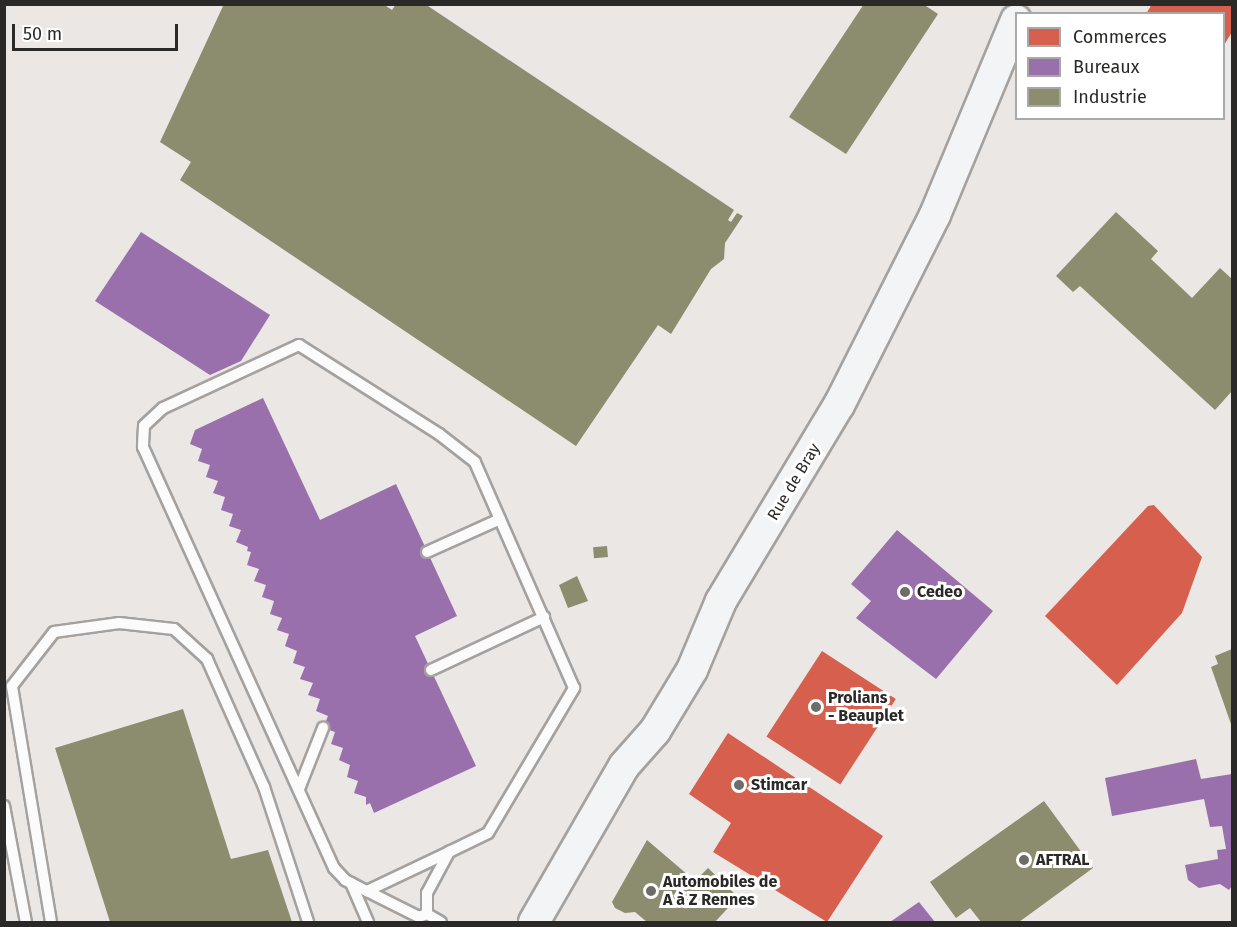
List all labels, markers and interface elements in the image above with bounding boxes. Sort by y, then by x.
scale bar [15,12,182,50]
legend [1015,12,1225,120]
text: 50 m [23,23,62,45]
text: Commerces [1073,26,1167,48]
text: Bureaux [1073,56,1139,78]
text: Industrie [1073,86,1147,108]
street label: Rue de Bray [764,440,824,524]
place label: Cedeo [917,582,962,602]
marker: Cedeo [898,585,912,599]
place label: Prolians - Beauplet [828,688,904,726]
marker: Prolians - Beauplet [809,700,823,714]
place label: Stimcar [751,775,807,795]
marker: Stimcar [732,778,746,792]
place label: AFTRAL [1036,850,1089,870]
marker: AFTRAL [1017,853,1031,867]
place label: Automobiles de A à Z Rennes [663,872,777,910]
marker: Automobiles de A à Z Rennes [644,884,658,898]

